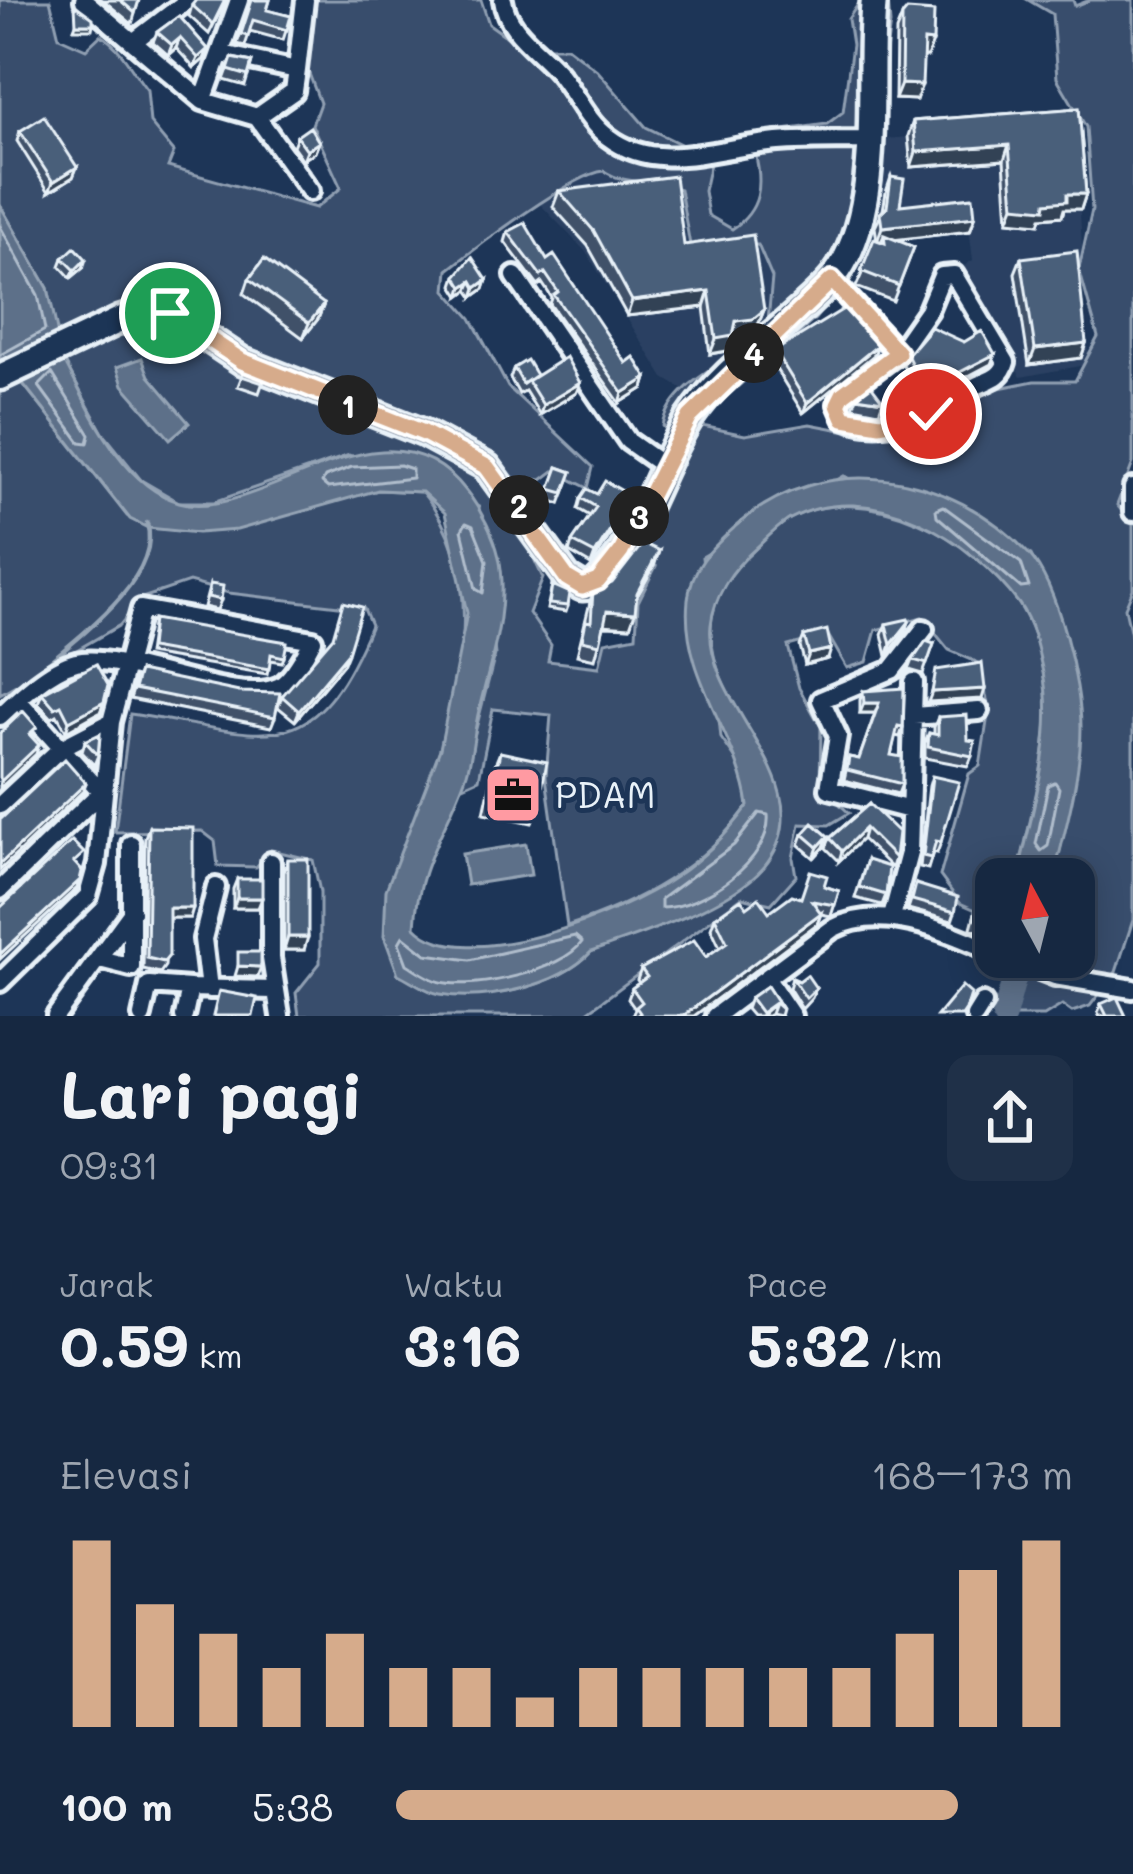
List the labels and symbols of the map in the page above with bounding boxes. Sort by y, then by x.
pin [119,262,221,364]
pin: 4 [724,323,784,383]
pin [880,363,982,465]
pin: 1 [318,375,378,435]
pin: 2 [489,475,549,535]
pin: 3 [609,486,669,546]
office icon: PDAM [482,764,544,826]
place label: PDAM [555,770,655,817]
north arrow [975,858,1095,978]

